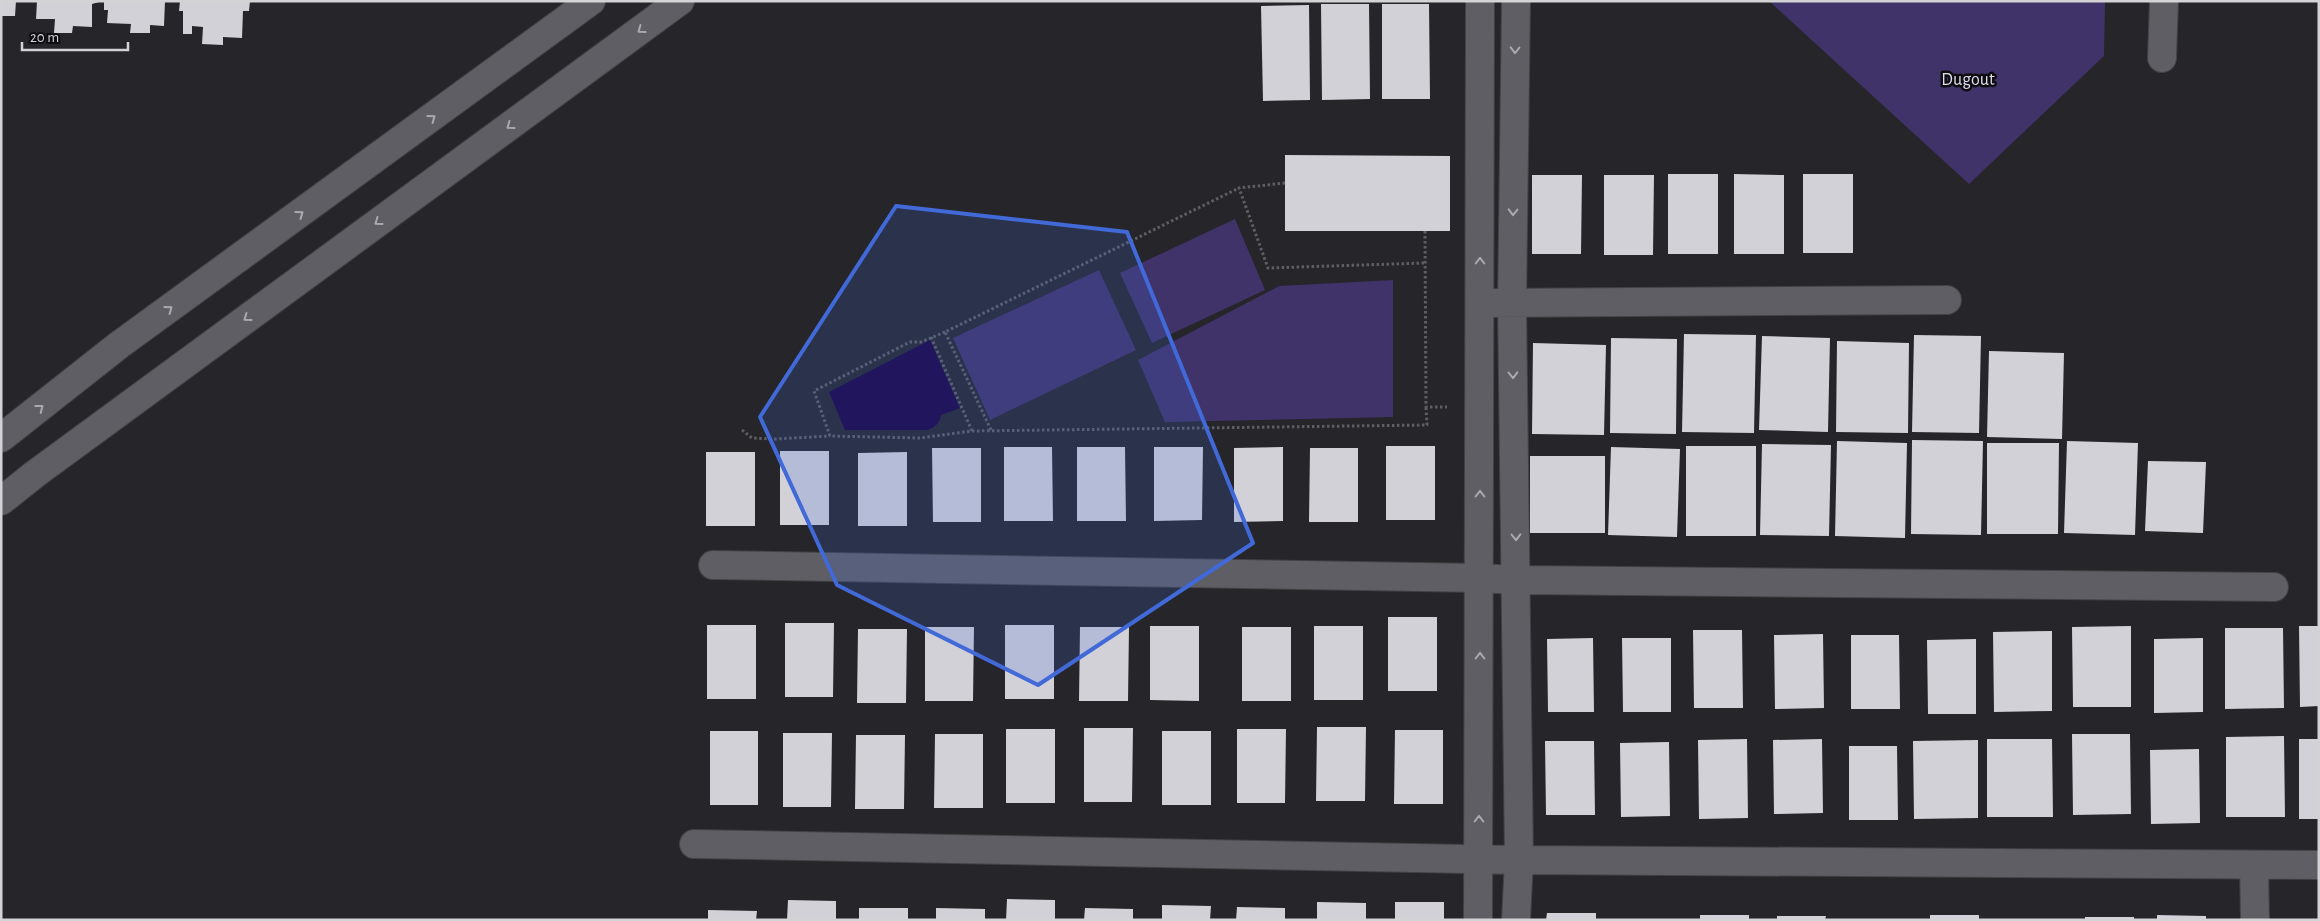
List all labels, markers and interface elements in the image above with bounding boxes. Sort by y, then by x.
scale bar [22,20,129,52]
one-way arrow [637,24,647,33]
text: 20 m [30,30,59,45]
one-way arrow [1510,46,1520,54]
park label: Dugout [1941,71,1995,89]
one-way arrow [426,115,435,124]
one-way arrow [506,120,515,129]
one-way arrow [1508,209,1519,217]
one-way arrow [294,211,304,220]
one-way arrow [374,216,384,225]
one-way arrow [1475,257,1485,264]
one-way arrow [163,306,173,315]
one-way arrow [243,312,253,321]
one-way arrow [1508,371,1519,379]
one-way arrow [34,405,43,414]
one-way arrow [1475,489,1485,497]
one-way arrow [1511,534,1521,542]
one-way arrow [1475,652,1485,660]
one-way arrow [1474,814,1484,822]

